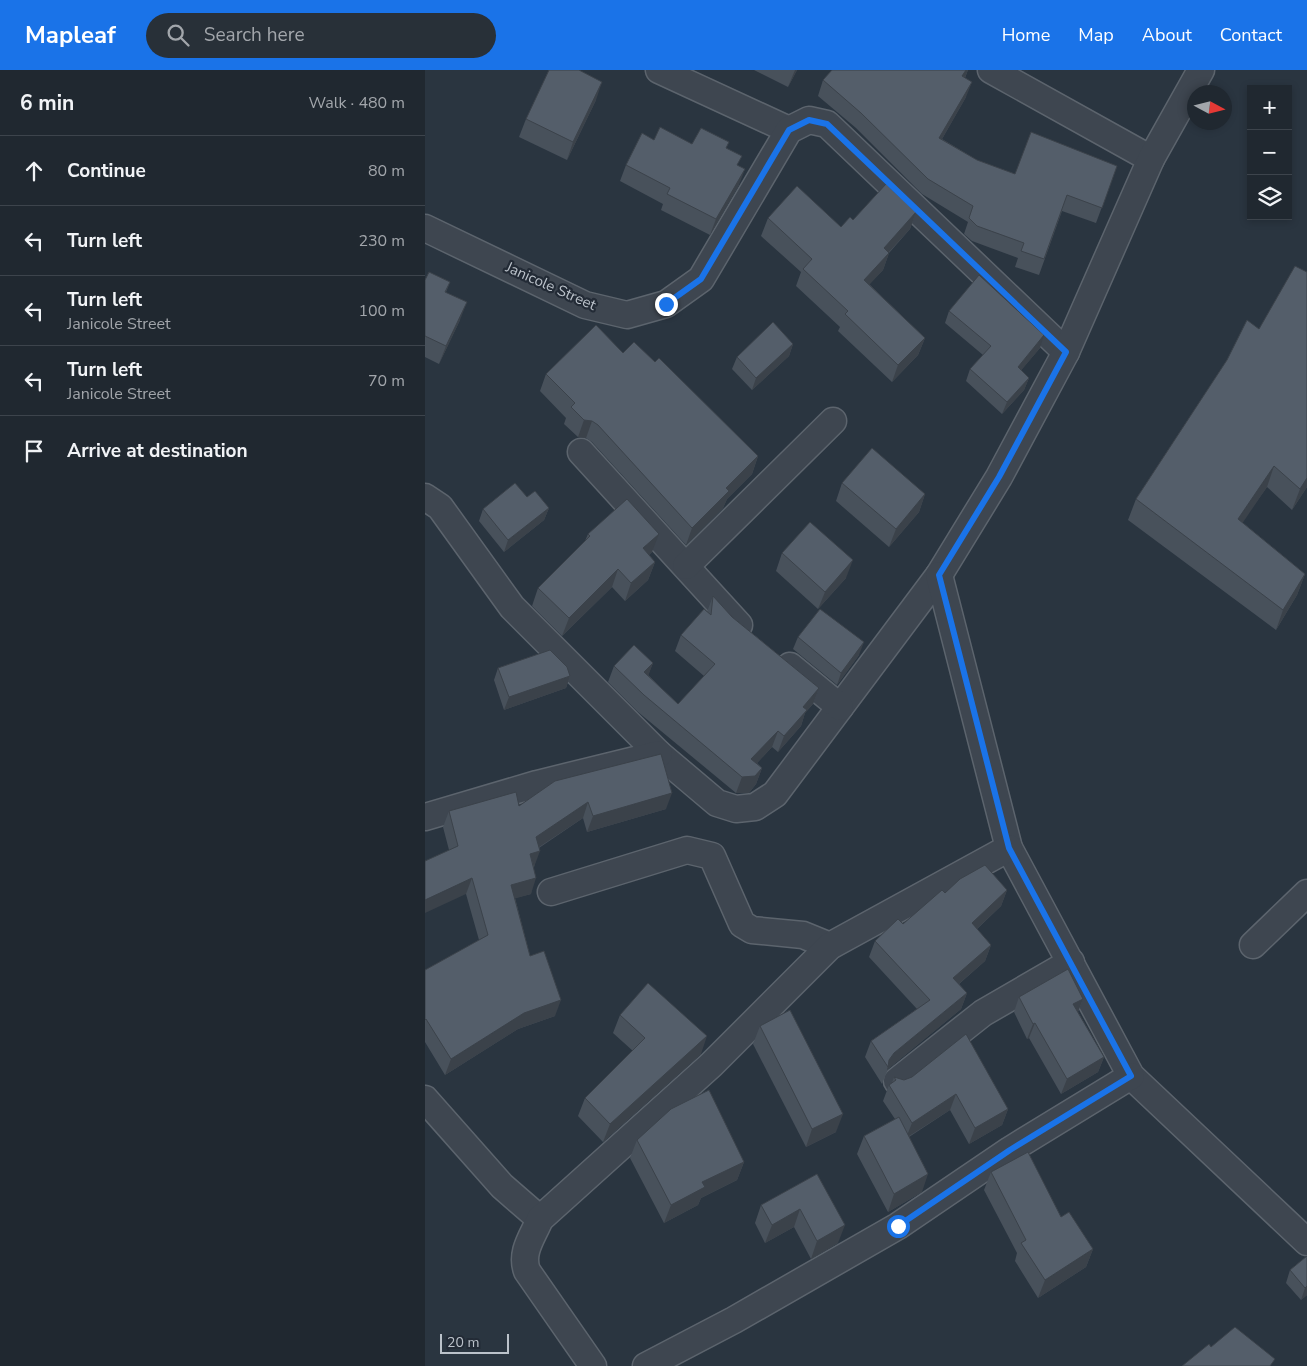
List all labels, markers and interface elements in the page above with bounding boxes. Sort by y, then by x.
search box [146,13,496,58]
text: Mapleaf [25,19,116,51]
icon: search [164,21,192,49]
text: Search here [204,22,305,48]
text: Home [1002,23,1050,47]
text: Map [1078,23,1114,47]
text: About [1142,23,1192,47]
text: Contact [1220,23,1282,47]
north arrow [1187,85,1232,130]
map controls [1247,85,1292,220]
button: + [1247,85,1292,130]
text: 6 min [20,89,74,117]
text: Walk · 480 m [309,92,405,114]
button: − [1247,130,1292,175]
icon: ahead [20,157,48,185]
text: Continue [67,158,146,184]
text: 80 m [368,160,405,182]
button: layers [1247,175,1292,220]
icon: left [20,227,48,255]
text: Turn left [67,228,142,254]
text: 230 m [358,230,405,252]
street label: Janicole Street [502,257,600,315]
text: Turn left [67,287,142,313]
route end [655,293,678,316]
icon: left [20,297,48,325]
text: 100 m [358,300,405,322]
text: Janicole Street [67,313,171,335]
text: Turn left [67,357,142,383]
icon: left [20,367,48,395]
text: 70 m [368,370,405,392]
text: Janicole Street [67,383,171,405]
icon: arrive [20,437,48,465]
text: Arrive at destination [67,438,248,464]
route start [887,1215,910,1238]
scale bar [440,1331,509,1354]
text: 20 m [447,1333,479,1352]

